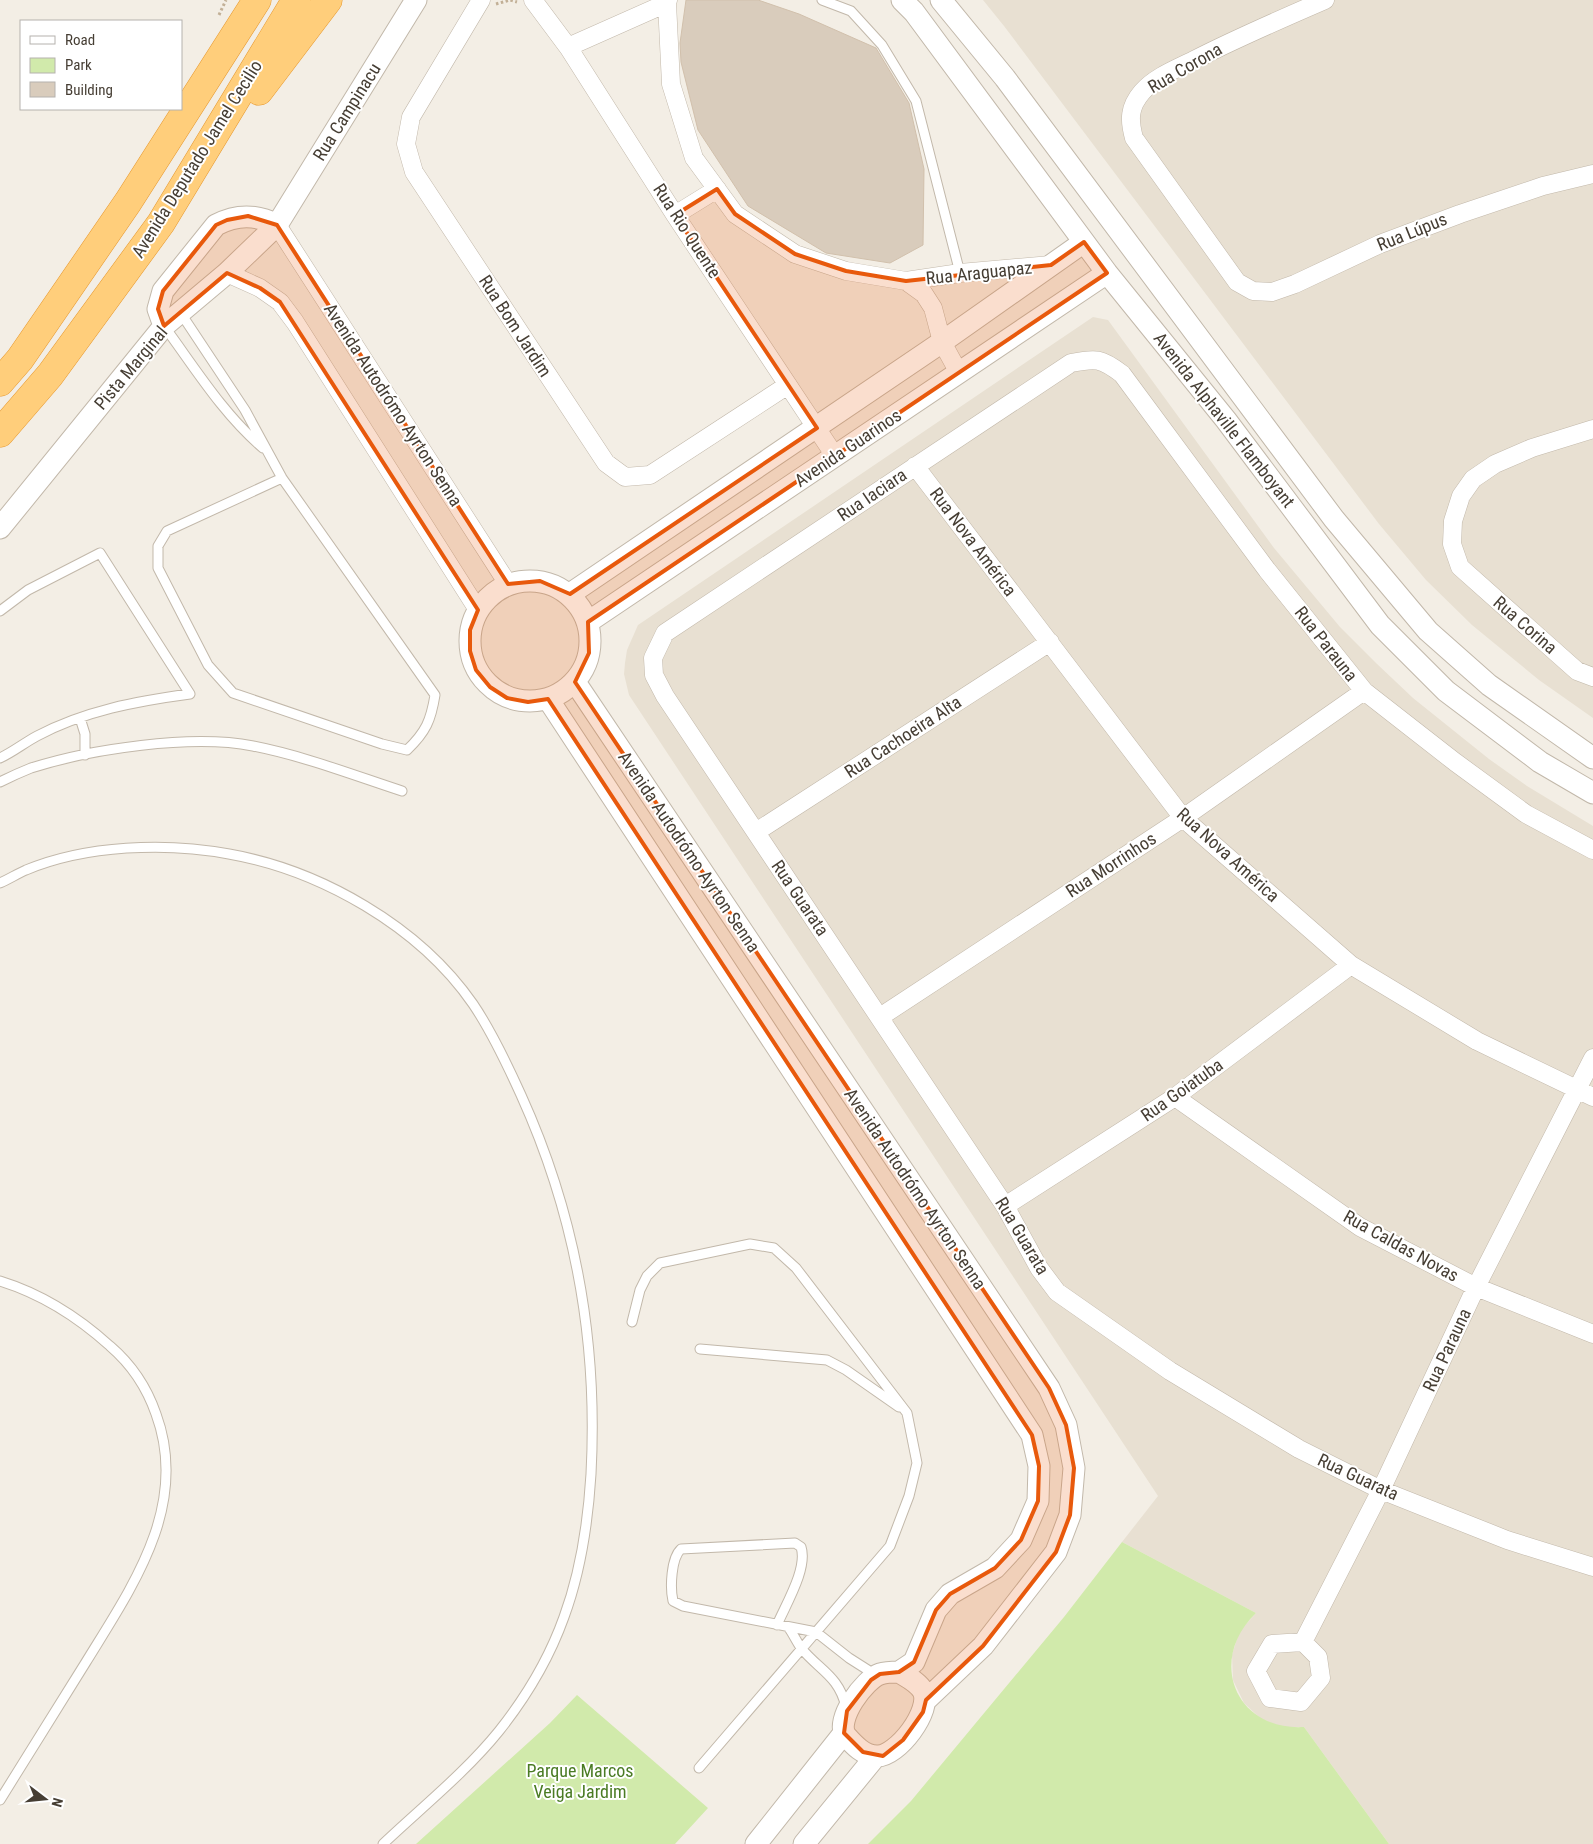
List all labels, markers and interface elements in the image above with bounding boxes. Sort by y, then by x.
legend [20,20,182,110]
text: Road [65,31,95,49]
street label: Rua Corona [1144,38,1225,97]
text: Park [65,56,92,74]
street label: Avenida Deputado Jamel Cecilio [127,56,266,261]
street label: Rua Campinacu [308,59,385,164]
text: Building [65,81,113,99]
street label: Rua Rio Quente [649,180,726,282]
street label: Rua Lúpus [1374,208,1450,255]
street label: Rua Araguapaz [925,256,1033,289]
street label: Rua Bom Jardim [475,271,556,380]
street label: Avenida Autodrómo Ayrton Senna [320,299,467,510]
street label: Pista Marginal [90,322,172,414]
street label: Avenida Alphaville Flamboyant [1149,328,1299,511]
street label: Avenida Guarinos [790,404,905,491]
street label: Rua Iaciara [833,464,910,525]
street label: Rua Nova América [926,483,1021,600]
street label: Rua Corina [1489,591,1561,658]
street label: Rua Parauna [1291,602,1362,685]
street label: Rua Cachoeira Alta [840,691,965,782]
street label: Avenida Autodrómo Ayrton Senna [614,747,765,956]
street label: Rua Nova América [1173,803,1284,906]
street label: Rua Morrinhos [1062,828,1160,902]
street label: Rua Guarata [767,856,833,940]
street label: Rua Goiatuba [1137,1054,1227,1125]
street label: Avenida Autodrómo Ayrton Senna [840,1084,991,1293]
street label: Rua Guarata [991,1193,1054,1278]
street label: Rua Caldas Novas [1340,1205,1462,1286]
street label: Rua Parauna [1418,1305,1475,1395]
street label: Rua Guarata [1314,1449,1402,1504]
park label: Parque Marcos Veiga Jardim [526,1760,634,1802]
north arrow [20,1774,70,1824]
text: N [49,1796,66,1809]

